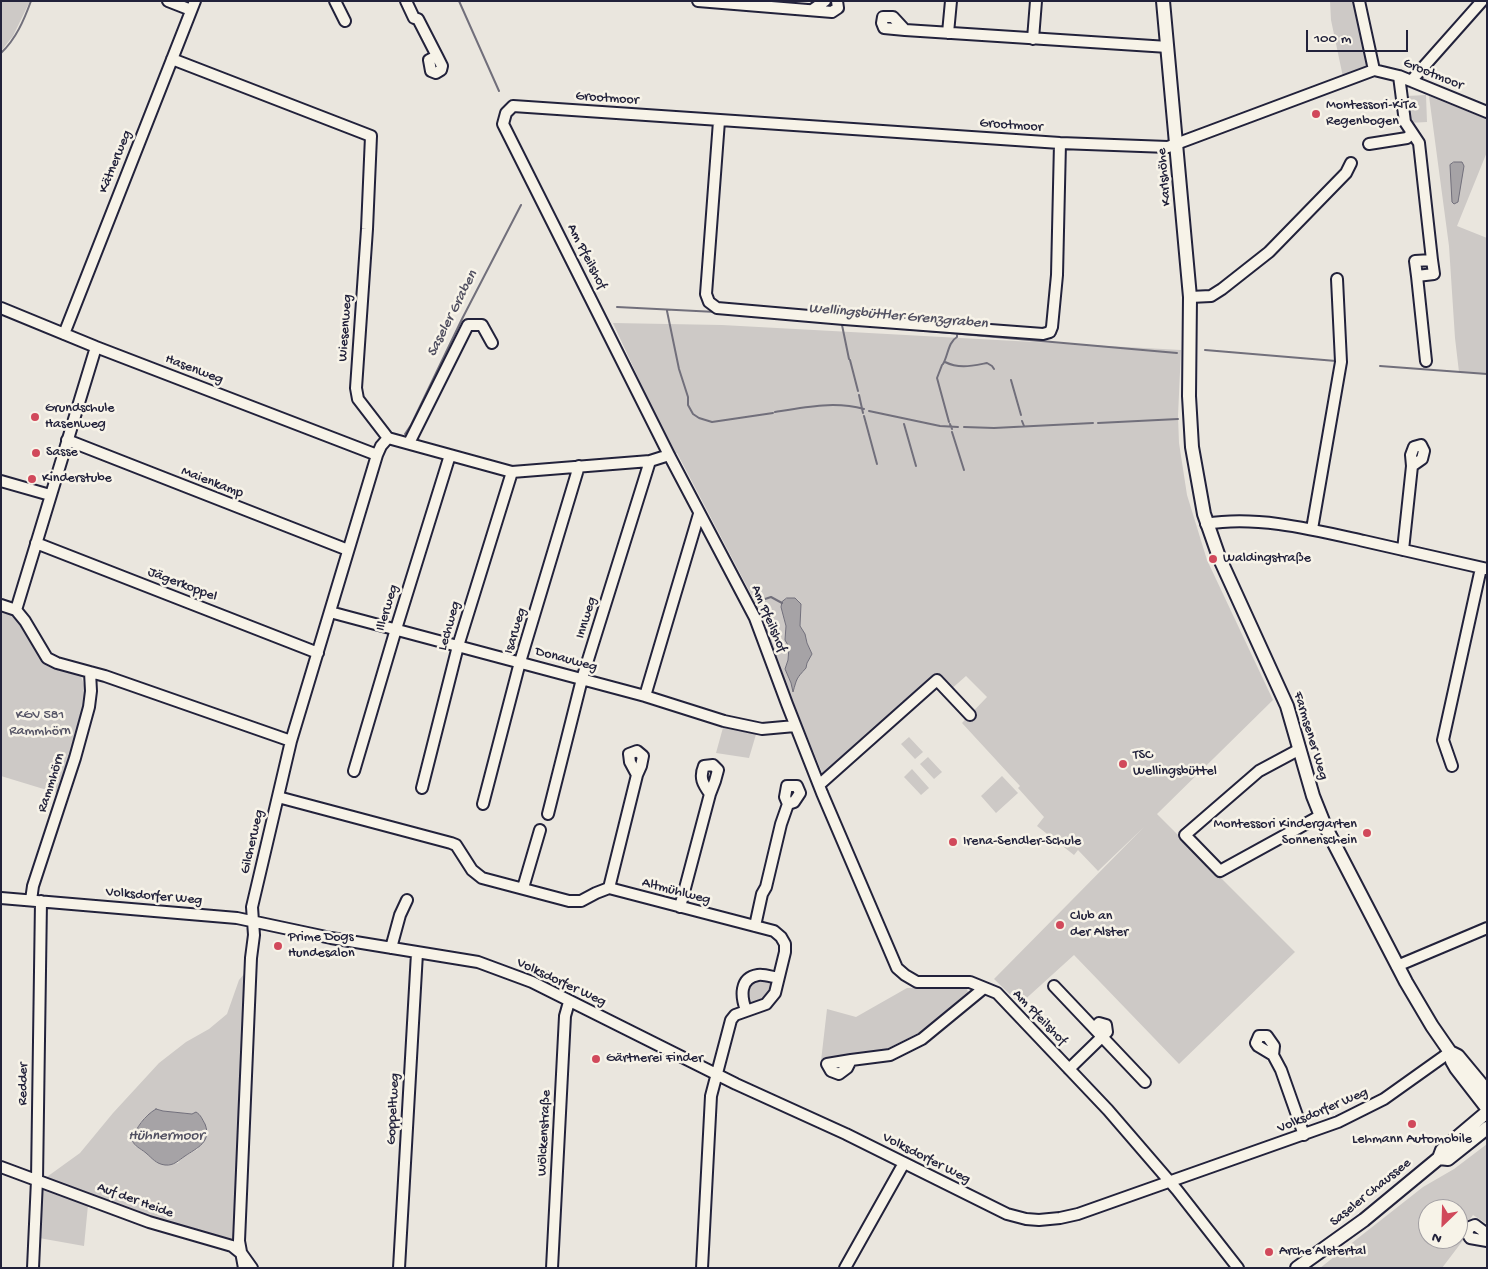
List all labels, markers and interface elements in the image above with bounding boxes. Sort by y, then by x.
scale bar [1308,20,1410,52]
text: 100 m [1314,30,1351,48]
street label: Grootmoor [1400,55,1466,95]
street label: Grootmoor [575,88,639,110]
place label: Montessori-KiTa Regenbogen [1326,98,1416,130]
marker: Montessori-KiTa Regenbogen [1310,108,1322,120]
street label: Grootmoor [979,115,1043,137]
street label: Kätnerweg [96,128,136,196]
street label: Karlshöhe [1154,147,1176,207]
street label: Am Pfeilshof [562,222,610,292]
water label: Saseler Graben [424,268,482,360]
street label: Wiesenweg [335,294,357,362]
water label: Wellingsbüttler Grenzgraben [808,300,988,334]
street label: Hasenweg [163,351,225,389]
place label: Grundschule Hasenweg [45,401,115,434]
marker: Grundschule Hasenweg [29,411,41,423]
place label: Sasse [46,445,78,461]
marker: Sasse [30,447,42,459]
street label: Maienkamp [179,463,245,503]
place label: Kinderstube [42,471,112,487]
marker: Kinderstube [26,473,38,485]
place label: Waldingstraße [1223,551,1311,567]
marker: Waldingstraße [1207,553,1219,565]
street label: Jägerkoppel [145,564,219,606]
street label: Illerweg [373,583,403,633]
street label: Am Pfeilshof [746,583,790,655]
street label: Innweg [573,595,601,641]
street label: Lechweg [435,599,465,653]
street label: Isarweg [501,606,531,656]
street label: Donauweg [533,644,599,676]
street label: Farmsener Weg [1289,690,1331,782]
park label: KGV 581 Rammhörn [9,708,71,740]
place label: TSC Wellingsbüttel [1133,748,1217,780]
street label: Rammhörn [35,751,69,815]
marker: TSC Wellingsbüttel [1117,758,1129,770]
street label: Gilcherweg [237,808,269,876]
place label: Montessori Kindergarten Sonnenschein [1213,817,1357,850]
marker: Montessori Kindergarten Sonnenschein [1361,827,1373,839]
place label: Irena-Sendler-Schule [963,834,1081,850]
marker: Irena-Sendler-Schule [947,836,959,848]
street label: Altmühlweg [640,875,712,909]
street label: Volksdorfer Weg [105,884,203,910]
place label: Club an der Alster [1070,909,1128,942]
marker: Club an der Alster [1054,919,1066,931]
place label: Prime Dogs Hundesalon [288,930,355,962]
marker: Prime Dogs Hundesalon [272,940,284,952]
street label: Volksdorfer Weg [514,955,608,1011]
street label: Am Pfeilshof [1008,987,1070,1049]
place label: Gärtnerei Finder [606,1051,703,1067]
marker: Gärtnerei Finder [590,1053,602,1065]
street label: Redder [15,1062,33,1106]
street label: Goppeltweg [384,1073,404,1145]
street label: Volksdorfer Weg [1275,1084,1371,1138]
street label: Wölckenstraße [534,1089,556,1177]
marker: Lehmann Automobile [1406,1118,1418,1130]
water label: Hühnermoor [128,1128,204,1146]
street label: Volksdorfer Weg [879,1130,973,1188]
place label: Lehmann Automobile [1352,1132,1472,1148]
street label: Saseler Chaussee [1327,1155,1415,1231]
street label: Auf der Heide [95,1179,175,1223]
north arrow [1418,1199,1468,1249]
text: N [1429,1228,1445,1247]
place label: Arche Alstertal [1279,1244,1366,1260]
marker: Arche Alstertal [1263,1246,1275,1258]

